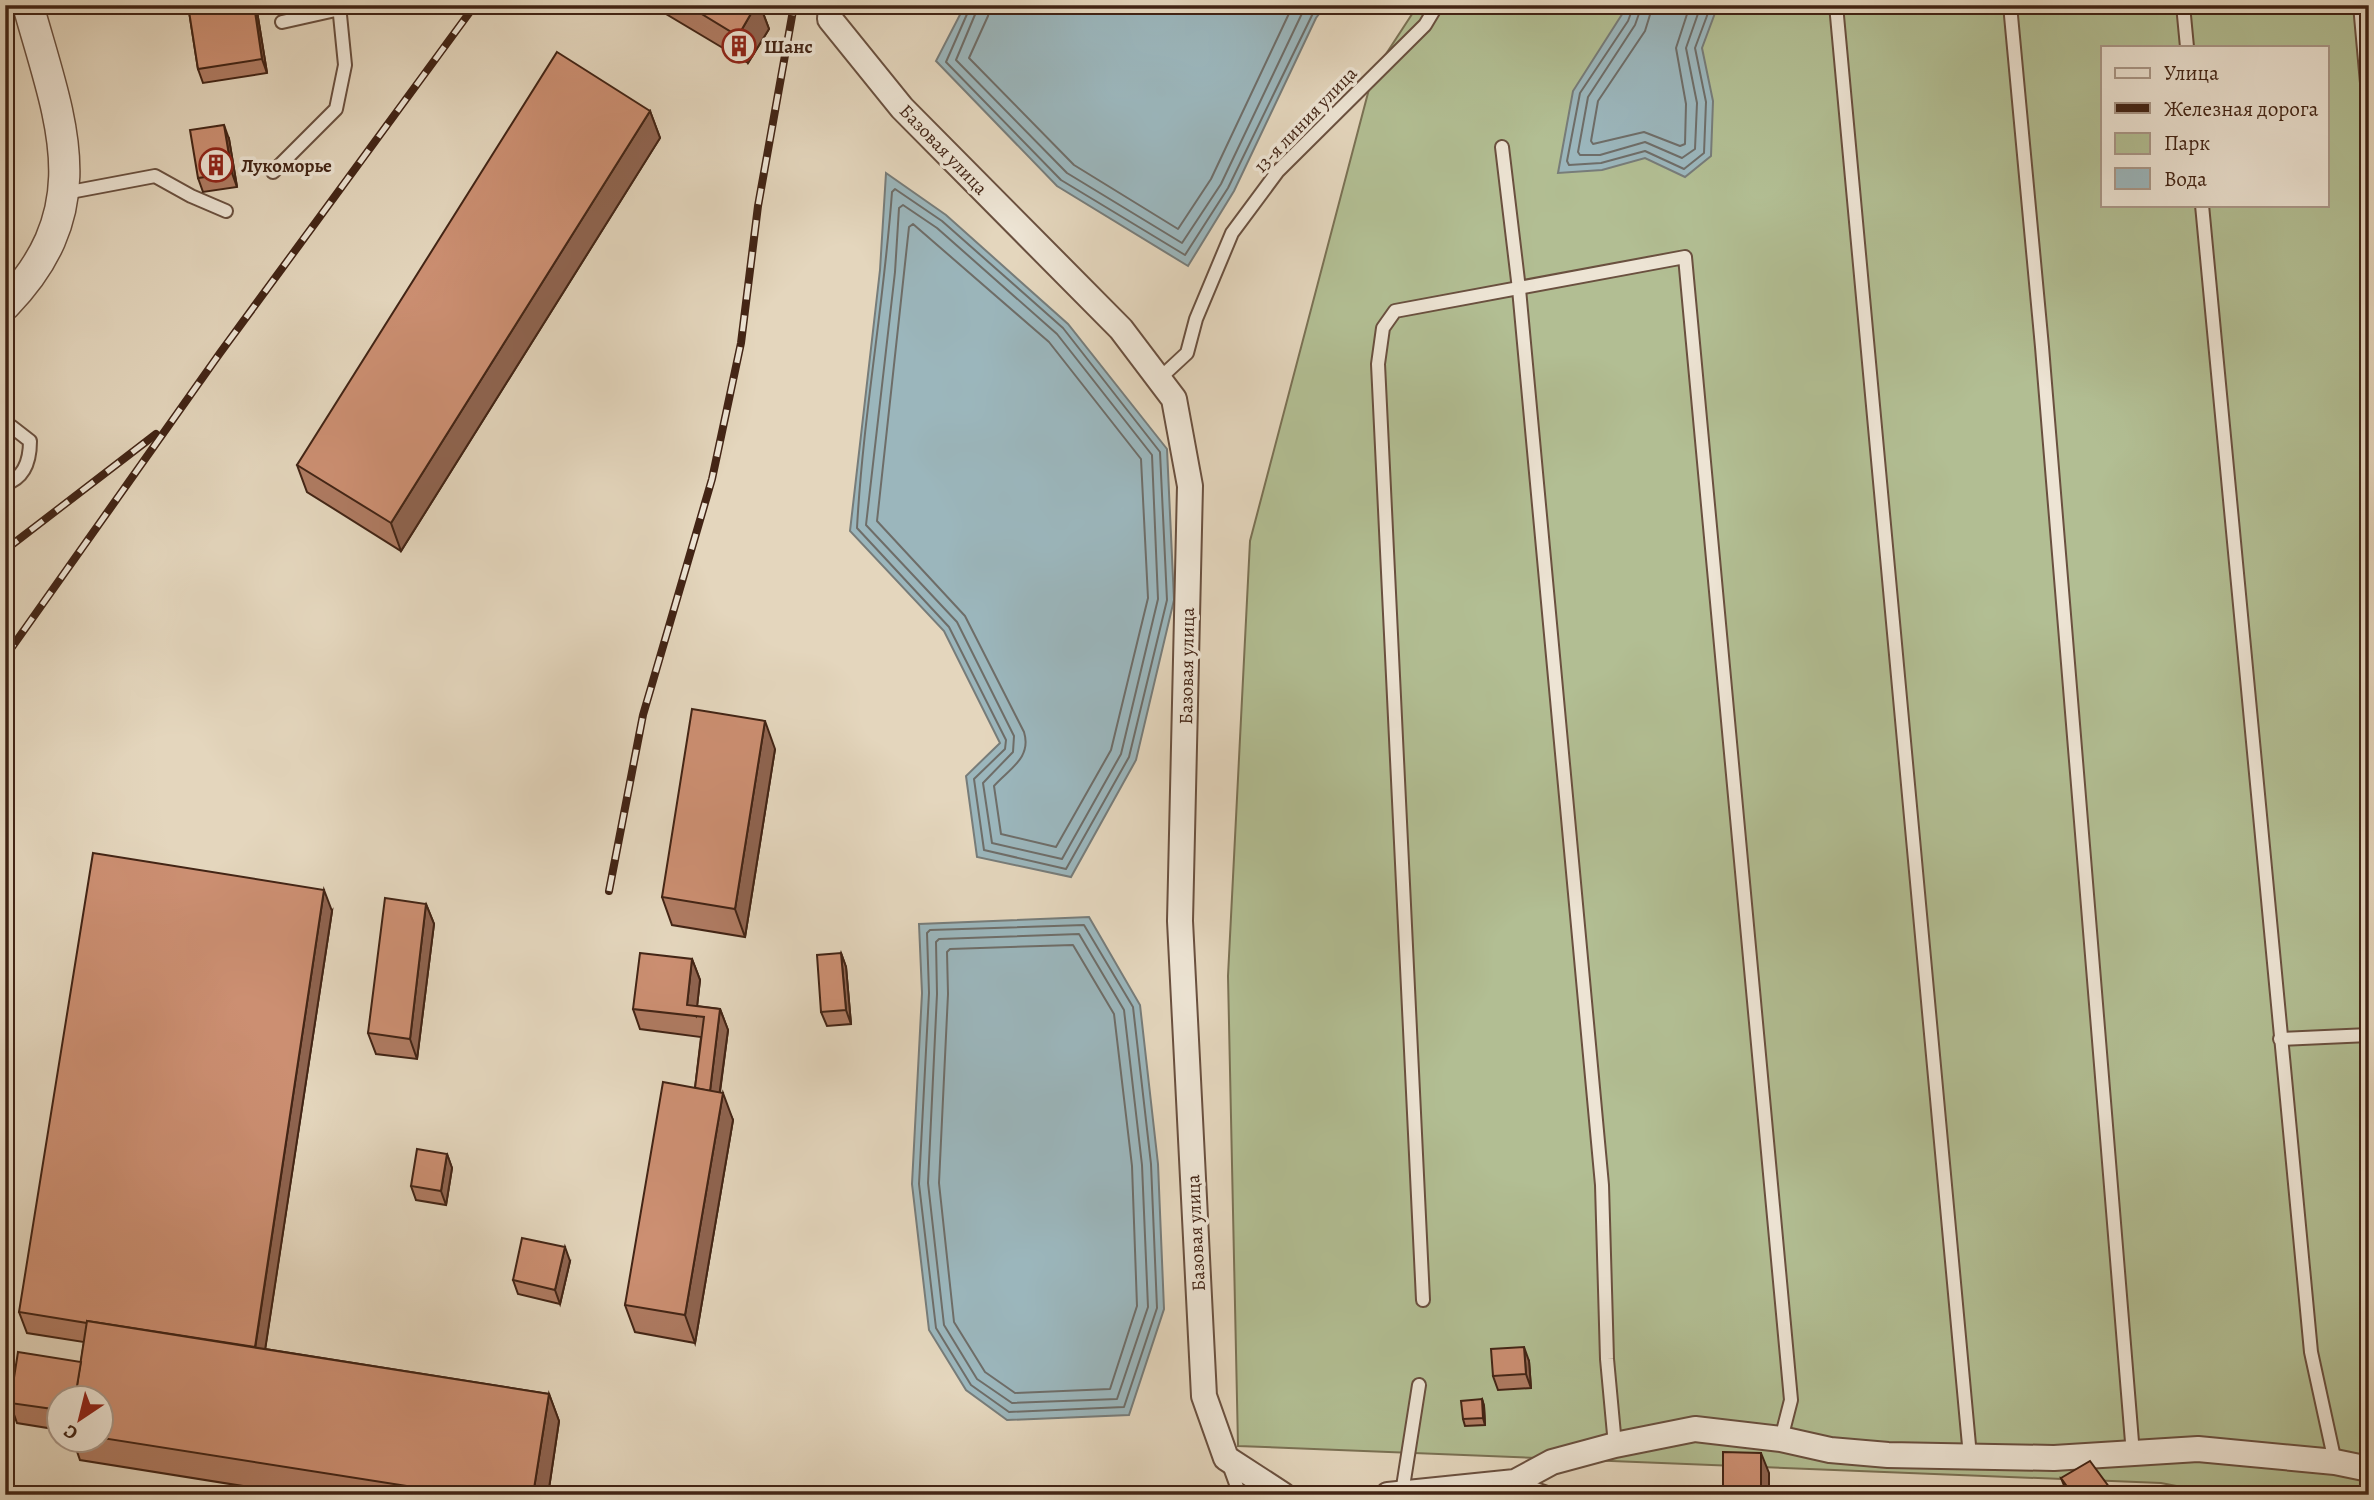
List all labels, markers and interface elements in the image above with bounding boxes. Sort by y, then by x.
building icon: Шанс [720,27,758,65]
place label: Шанс [764,34,813,60]
legend [2101,46,2328,206]
text: Улица [2164,59,2219,87]
street label: 13-я линия улица [1248,61,1363,179]
text: Железная дорога [2164,95,2319,123]
street label: Базовая улица [893,99,993,201]
text: Парк [2164,129,2210,157]
building icon: Лукоморье [197,146,235,184]
place label: Лукоморье [241,153,332,179]
text: Вода [2164,165,2207,193]
street label: Базовая улица [1173,607,1201,725]
street label: Базовая улица [1180,1174,1212,1292]
north arrow [46,1384,116,1454]
text: С [59,1418,83,1446]

